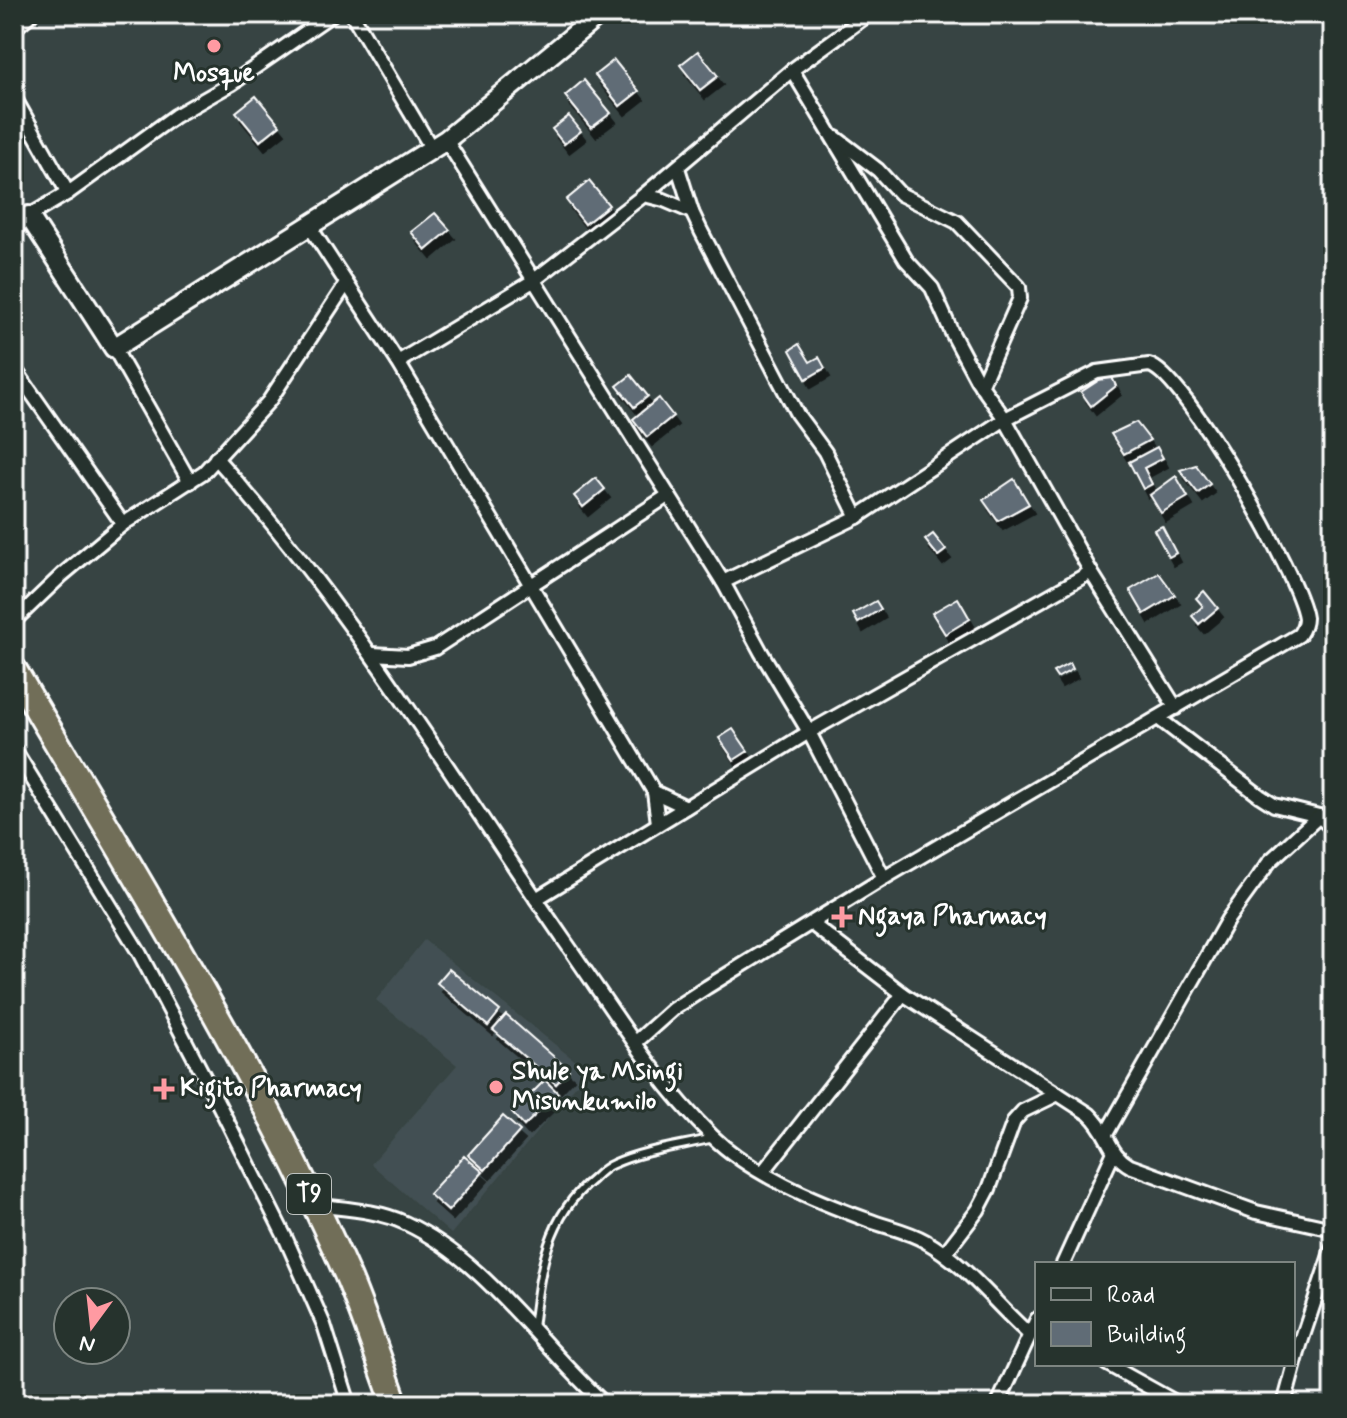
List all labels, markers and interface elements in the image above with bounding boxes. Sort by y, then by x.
marker: Mosque [205,37,223,55]
place label: Mosque [173,57,255,91]
place label: Ngaya Pharmacy [858,900,1047,937]
marker: Ngaya Pharmacy [833,908,851,926]
place label: Shule ya Msingi Misunkumilo [512,1055,683,1119]
place label: Kigito Pharmacy [180,1072,362,1109]
marker: Shule ya Msingi Misunkumilo [487,1078,505,1096]
marker: Kigito Pharmacy [155,1080,173,1098]
road number: T9 [287,1174,331,1214]
legend [1035,1262,1295,1366]
text: Road [1107,1280,1155,1311]
north arrow [52,1286,132,1366]
text: Building [1107,1320,1187,1354]
text: N [77,1328,98,1359]

